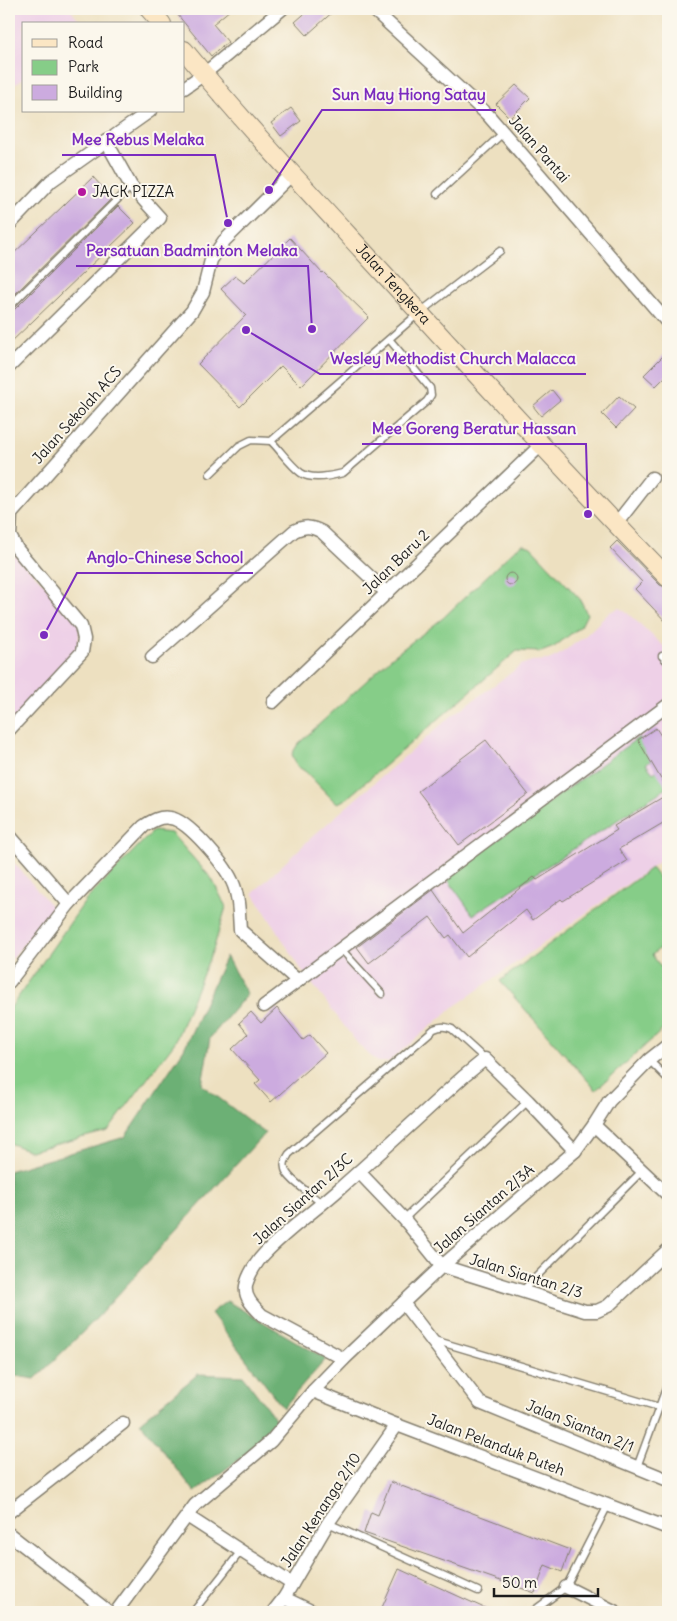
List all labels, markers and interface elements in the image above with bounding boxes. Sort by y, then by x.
legend [22,22,185,112]
text: Road [68,33,103,52]
text: Park [68,57,99,76]
callout: Sun May Hiong Satay [322,79,496,110]
text: Building [68,83,123,102]
text: Sun May Hiong Satay [332,84,486,105]
street label: Jalan Pantai [505,111,574,186]
callout: Mee Rebus Melaka [62,124,215,155]
text: Mee Rebus Melaka [71,129,205,149]
place label: JACK PIZZA [92,182,175,201]
marker: JACK PIZZA [76,186,88,198]
callout: Persatuan Badminton Melaka [76,235,308,266]
text: Persatuan Badminton Melaka [86,240,298,260]
street label: Jalan Tengkera [352,240,435,328]
callout: Wesley Methodist Church Malacca [320,343,586,374]
text: Wesley Methodist Church Malacca [330,348,576,369]
street label: Jalan Sekolah ACS [28,362,125,467]
callout: Mee Goreng Beratur Hassan [362,413,586,444]
text: Mee Goreng Beratur Hassan [372,418,576,439]
street label: Jalan Baru 2 [358,525,433,598]
callout: Anglo-Chinese School [77,542,253,573]
text: Anglo-Chinese School [87,547,243,568]
street label: Jalan Siantan 2/3C [249,1149,356,1248]
street label: Jalan Siantan 2/3A [430,1160,538,1257]
street label: Jalan Siantan 2/3 [467,1249,585,1302]
street label: Jalan Siantan 2/1 [523,1395,637,1456]
street label: Jalan Pelanduk Puteh [425,1410,568,1480]
street label: Jalan Kenanga 2/10 [276,1449,365,1571]
scale bar [494,1566,598,1598]
text: 50 m [502,1573,537,1592]

